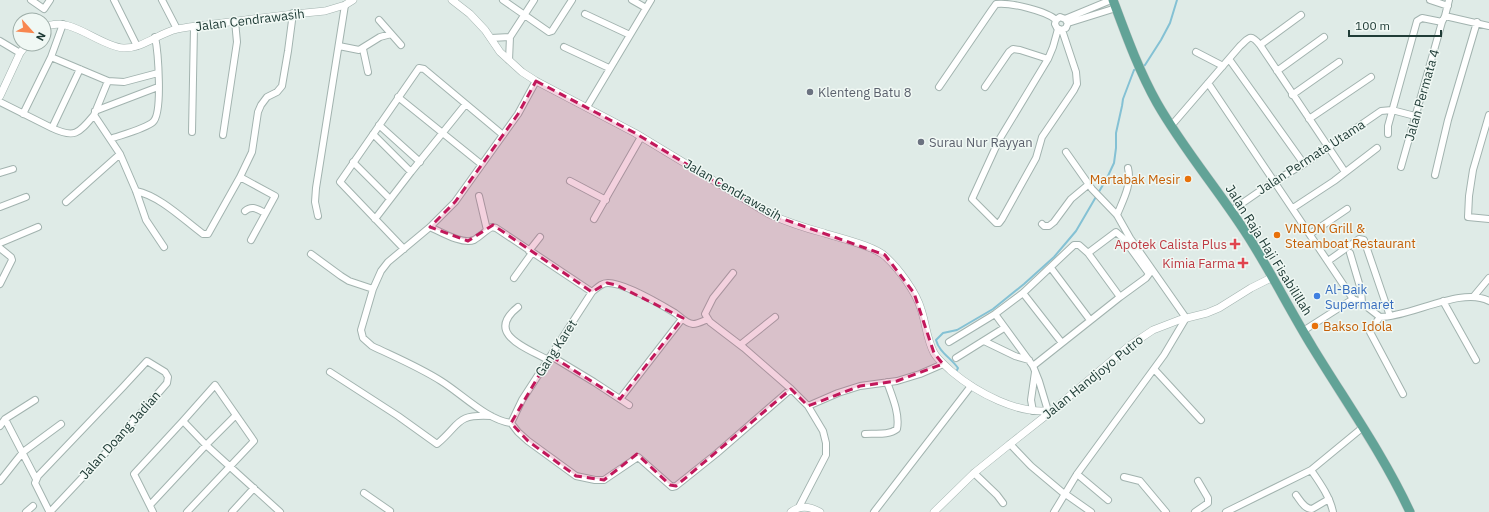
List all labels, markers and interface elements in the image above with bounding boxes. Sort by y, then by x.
street label: Jalan Cendrawasih [194,5,306,35]
north arrow [12,12,52,52]
scale bar [1349,12,1441,38]
text: 100 m [1355,18,1390,33]
text: N [33,30,49,43]
street label: Jalan Permata 4 [1401,47,1443,143]
place label: Klenteng Batu 8 [818,84,912,101]
marker: Klenteng Batu 8 [805,87,815,97]
street label: Jalan Permata Utama [1254,116,1368,198]
place label: Surau Nur Rayyan [929,134,1033,151]
marker: Surau Nur Rayyan [916,137,926,147]
street label: Jalan Cendrawasih [681,155,785,225]
place label: Martabak Mesir [1090,171,1180,188]
marker: Martabak Mesir [1183,174,1193,184]
street label: Jalan Raja Haji Fisabilillah [1222,181,1316,319]
place label: VNION Grill & Steamboat Restaurant [1285,220,1416,252]
marker: VNION Grill & Steamboat Restaurant [1272,230,1282,240]
place label: Apotek Calista Plus [1115,236,1227,253]
marker: Apotek Calista Plus [1230,239,1240,249]
place label: Kimia Farma [1162,255,1235,272]
marker: Kimia Farma [1238,258,1248,268]
place label: Al-Baik Supermaret [1325,281,1394,313]
marker: Al-Baik Supermaret [1312,291,1322,301]
street label: Gang Karet [531,316,581,380]
place label: Bakso Idola [1323,318,1392,335]
marker: Bakso Idola [1310,321,1320,331]
street label: Jalan Handjoyo Putro [1039,331,1147,423]
street label: Jalan Doang Jadian [76,387,164,483]

